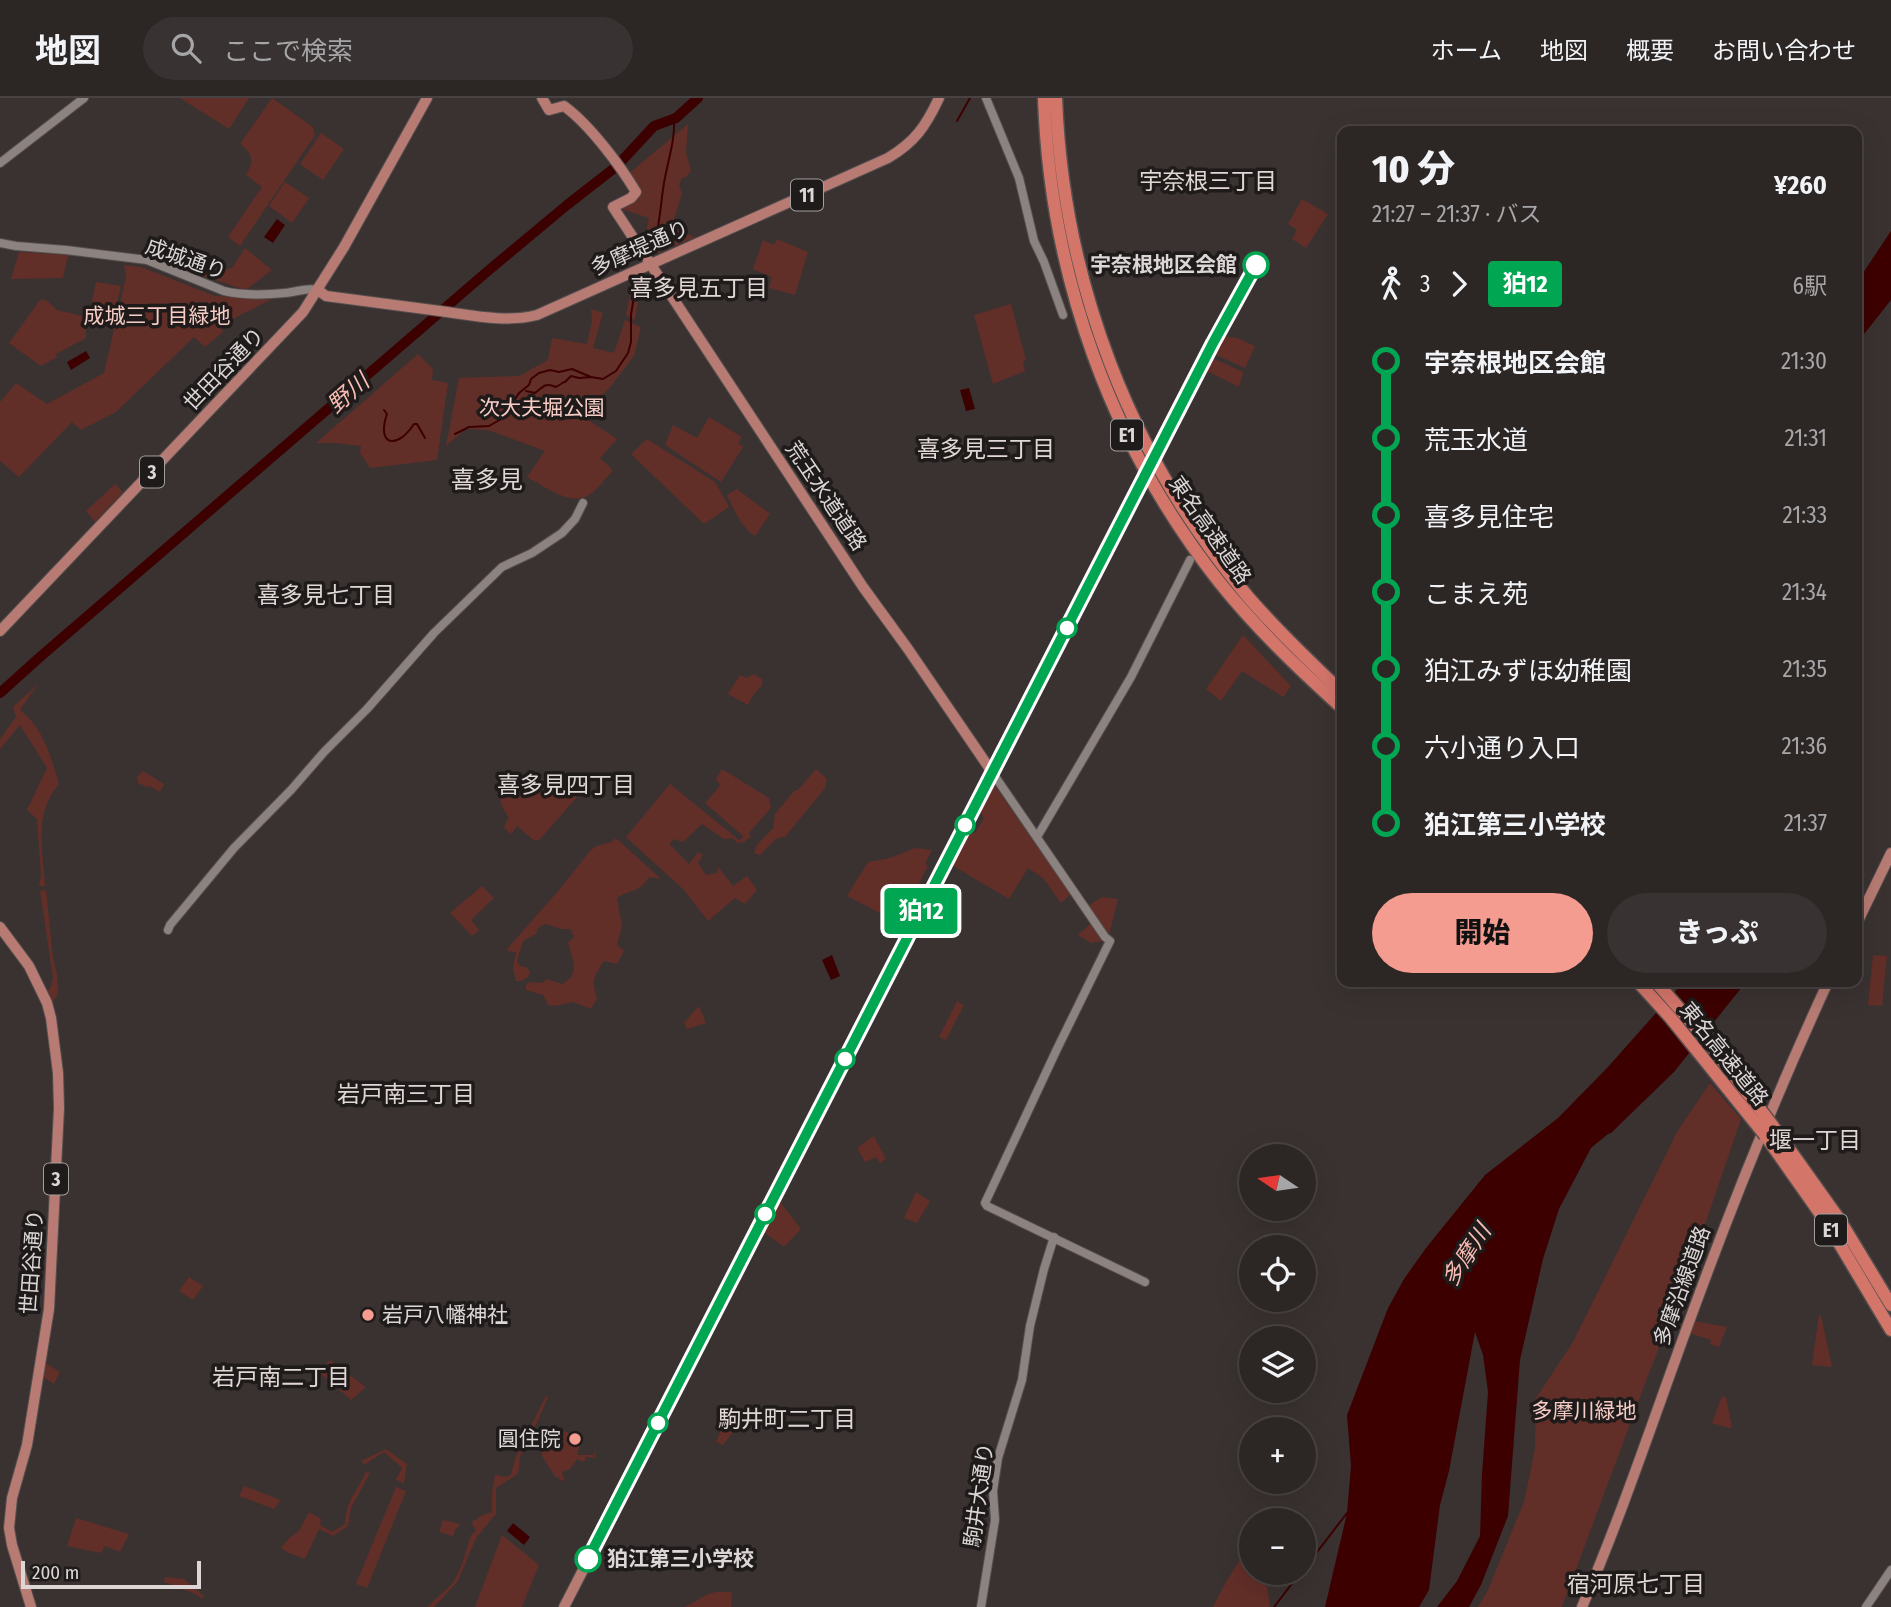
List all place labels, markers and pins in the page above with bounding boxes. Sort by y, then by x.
place label: 宇奈根地区会館 [1090,252,1237,278]
marker: 宇奈根地区会館 [1243,252,1269,278]
unlabelled marker [1057,618,1077,638]
unlabelled marker [955,815,975,835]
unlabelled marker [835,1049,855,1069]
unlabelled marker [755,1204,775,1224]
place label: 岩戸八幡神社 [382,1302,508,1328]
marker: 岩戸八幡神社 [360,1307,376,1323]
unlabelled marker [648,1413,668,1433]
place label: 圓住院 [498,1426,561,1452]
marker: 圓住院 [567,1431,583,1447]
marker: 狛江第三小学校 [575,1546,601,1572]
place label: 狛江第三小学校 [607,1546,754,1572]

